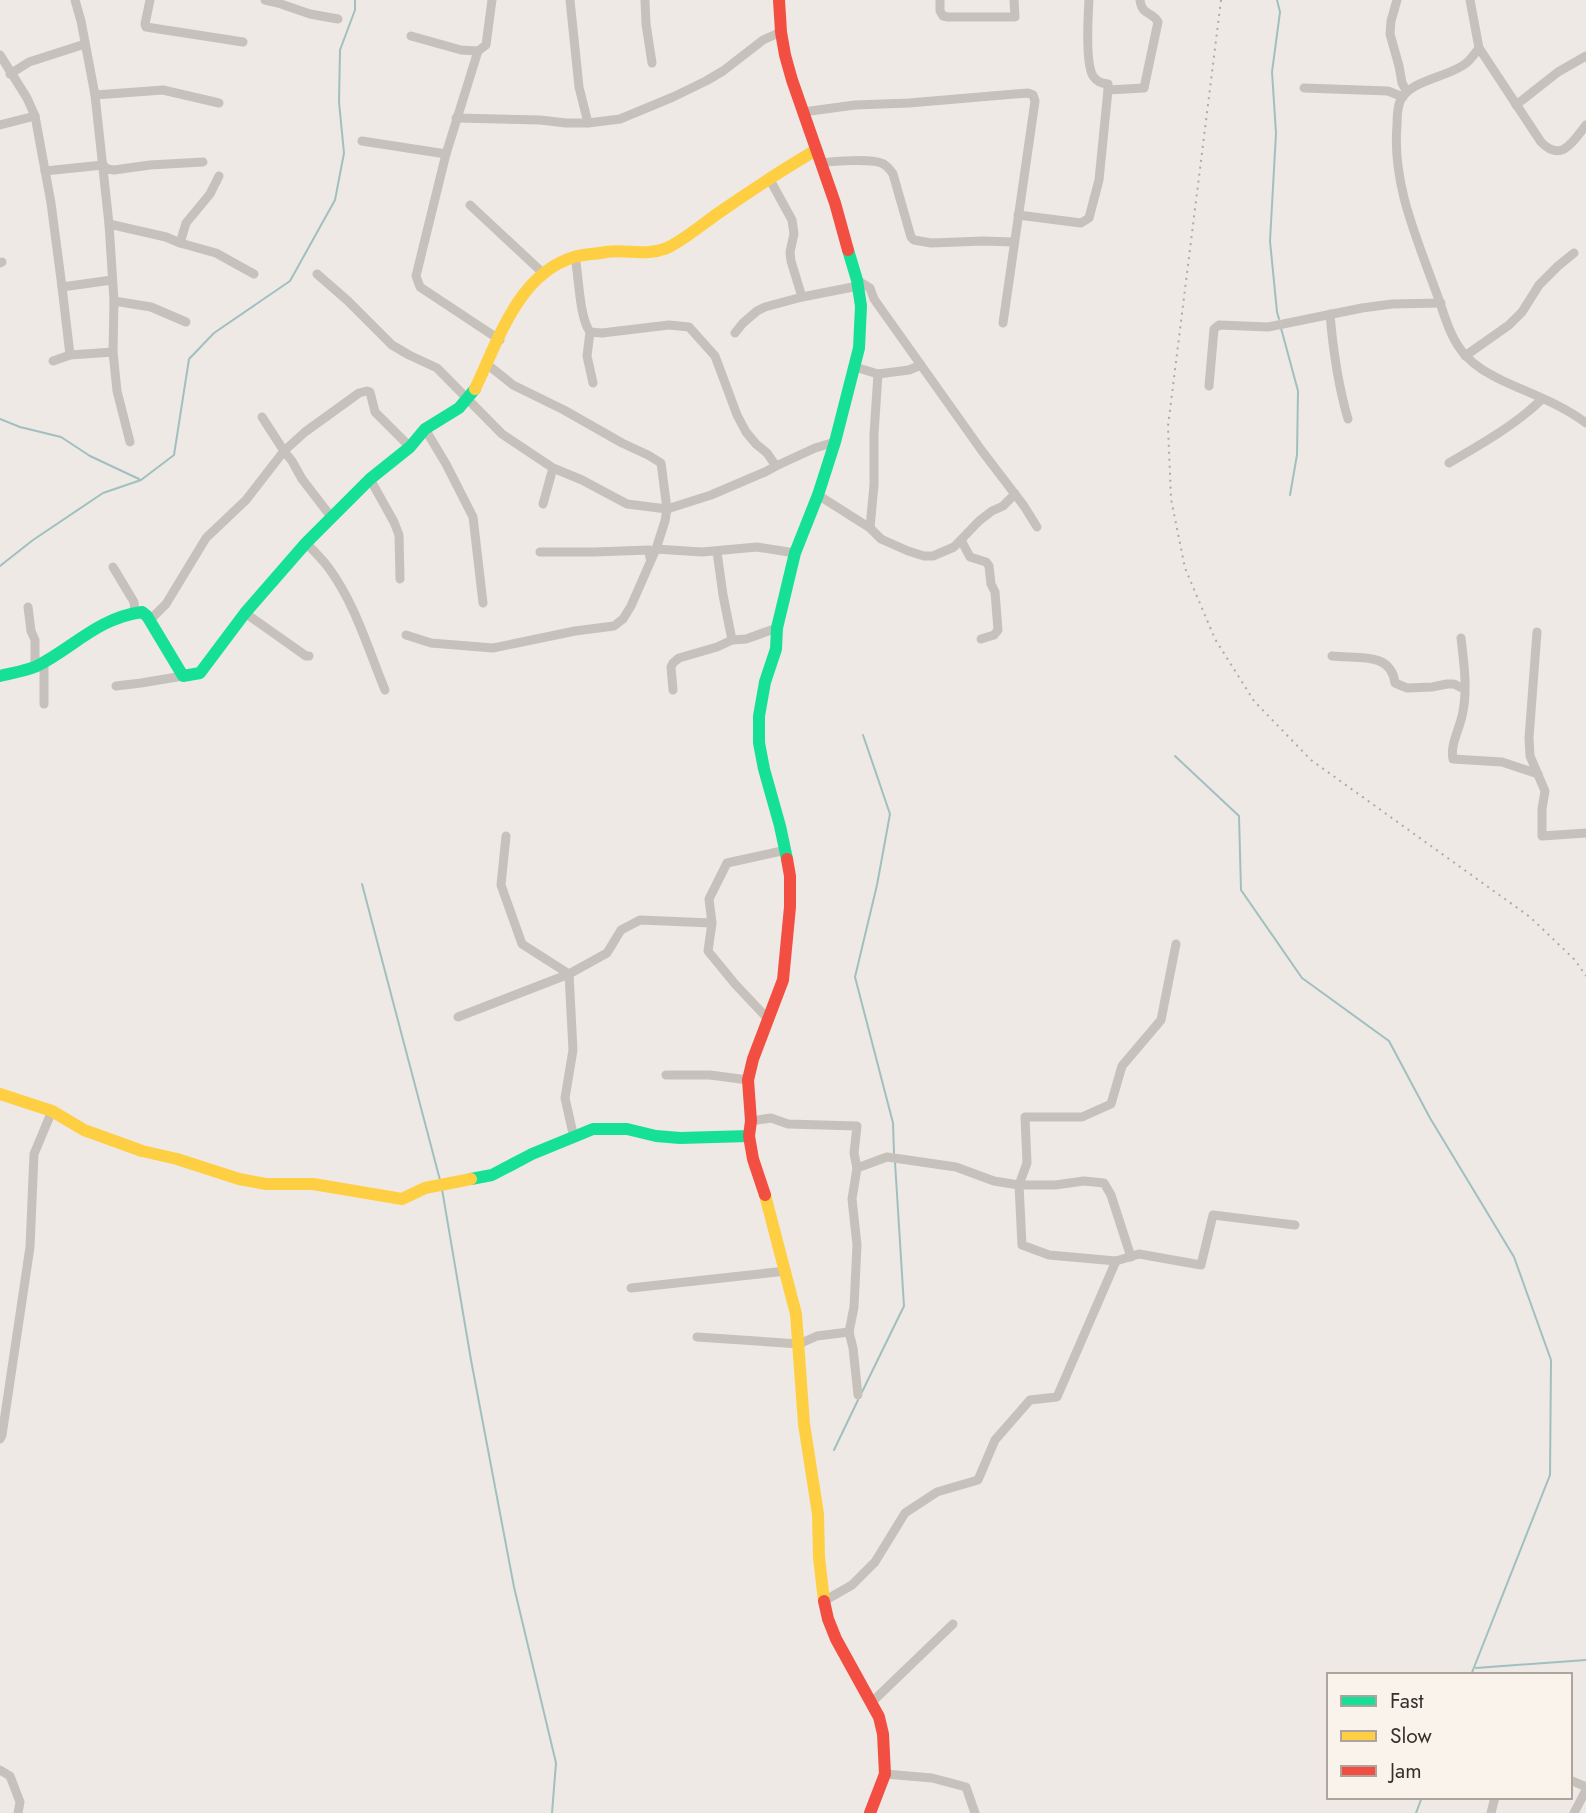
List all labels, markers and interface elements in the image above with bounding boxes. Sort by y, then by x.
legend [1327,1673,1572,1799]
text: Fast [1390,1686,1423,1716]
text: Slow [1390,1721,1432,1751]
text: Jam [1387,1756,1422,1786]

